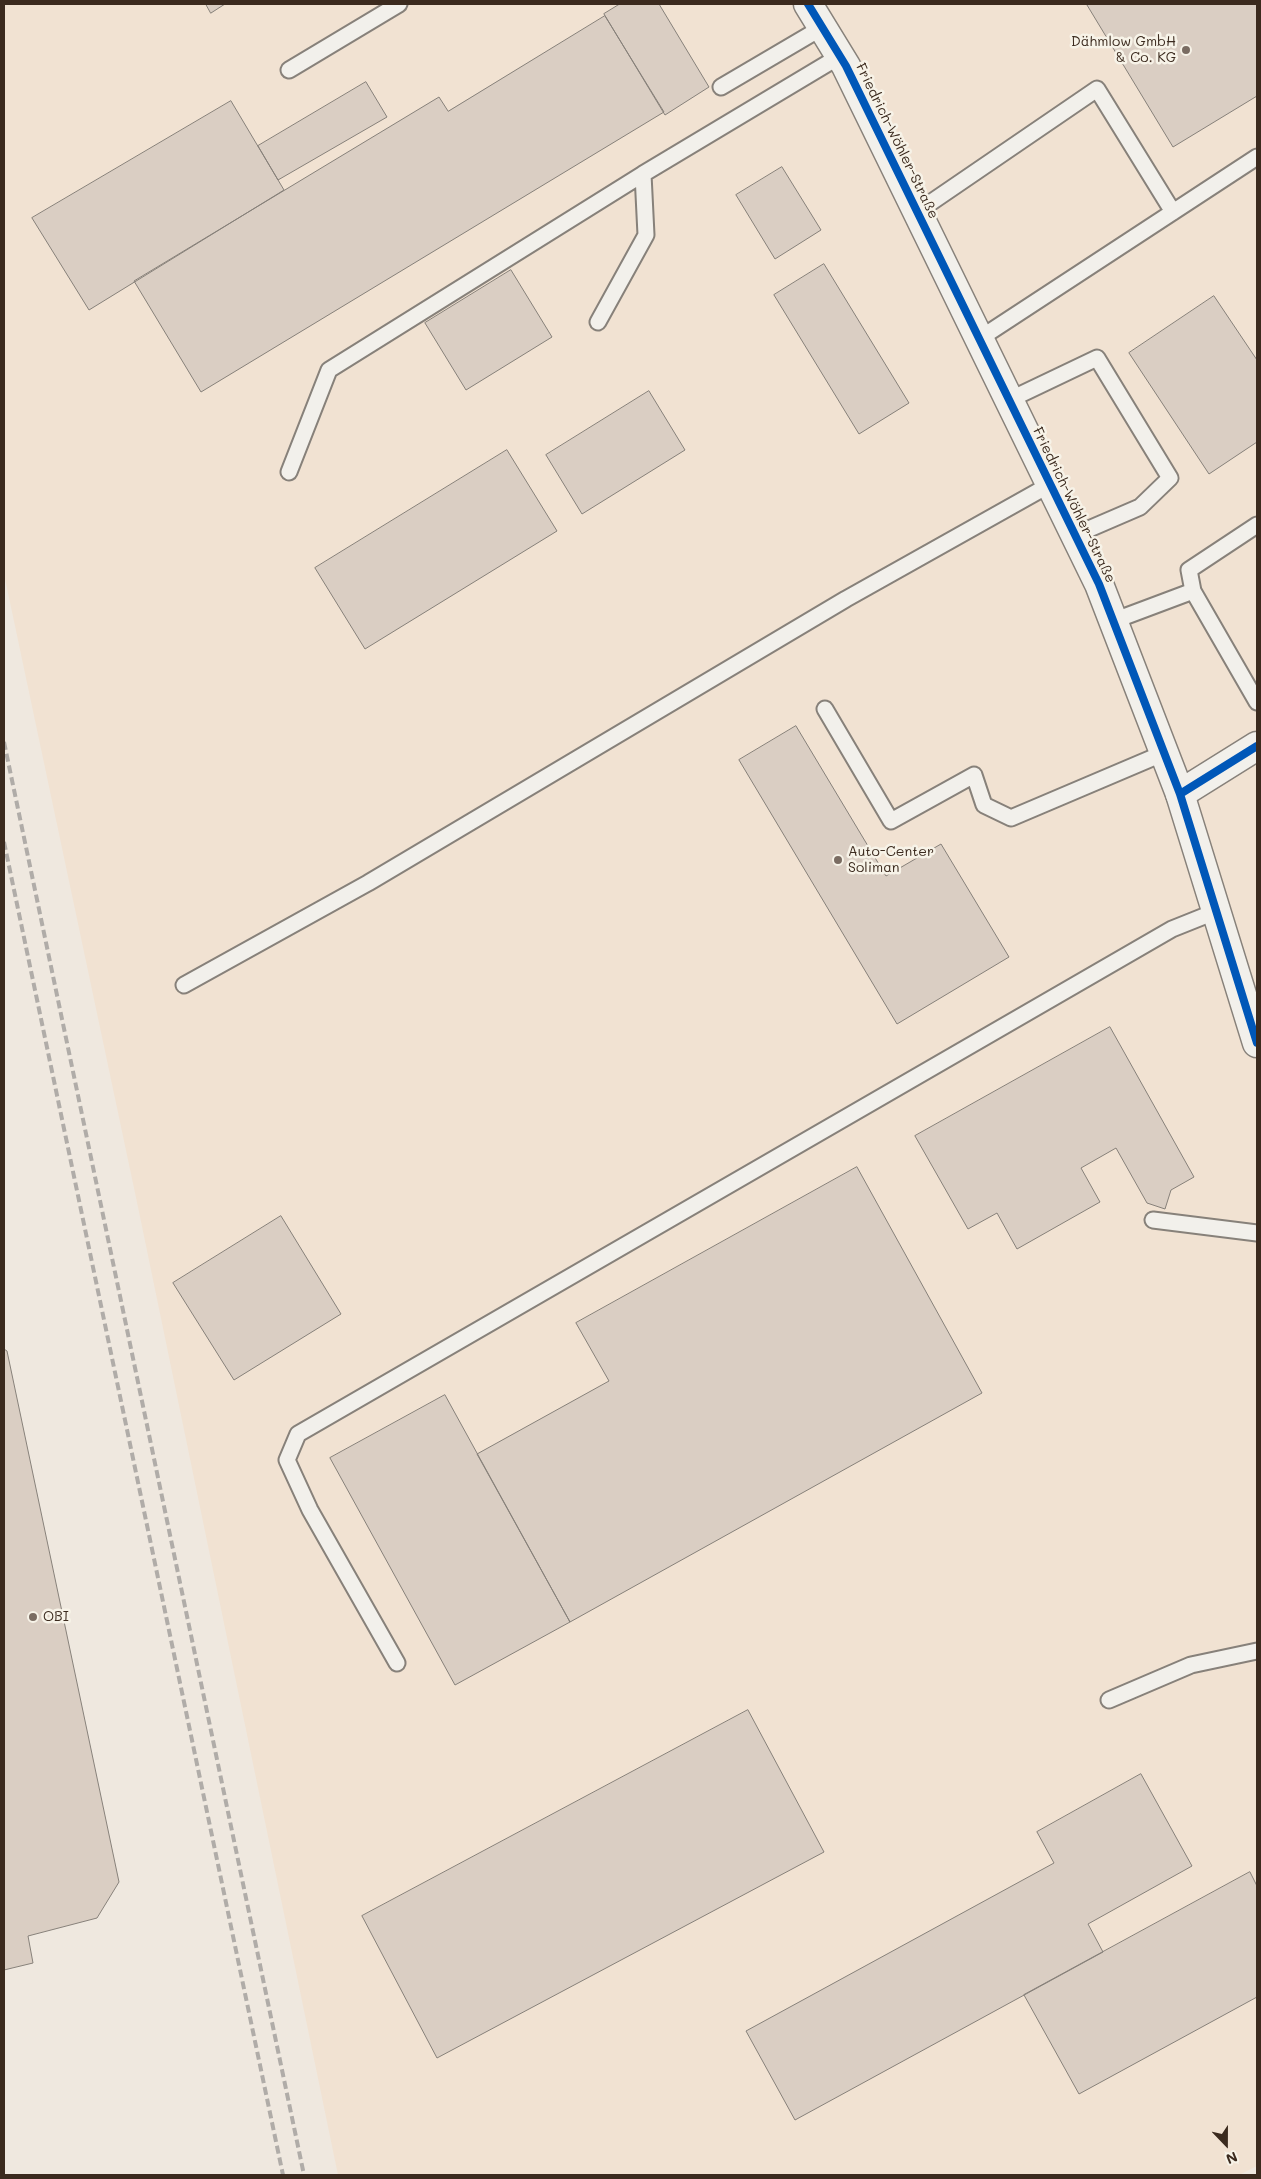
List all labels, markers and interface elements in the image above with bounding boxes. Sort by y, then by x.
place label: Dähmlow GmbH & Co. KG [1071,34,1176,66]
marker: Dähmlow GmbH & Co. KG [1180,44,1192,56]
street label: Friedrich-Wöhler-Straße [852,60,942,222]
street label: Friedrich-Wöhler-Straße [1029,424,1119,586]
place label: Auto-Center Soliman [848,844,934,876]
marker: Auto-Center Soliman [832,854,844,866]
place label: OBI [43,1609,69,1625]
marker: OBI [27,1611,39,1623]
north arrow [1201,2119,1251,2169]
text: N [1223,2148,1240,2169]

